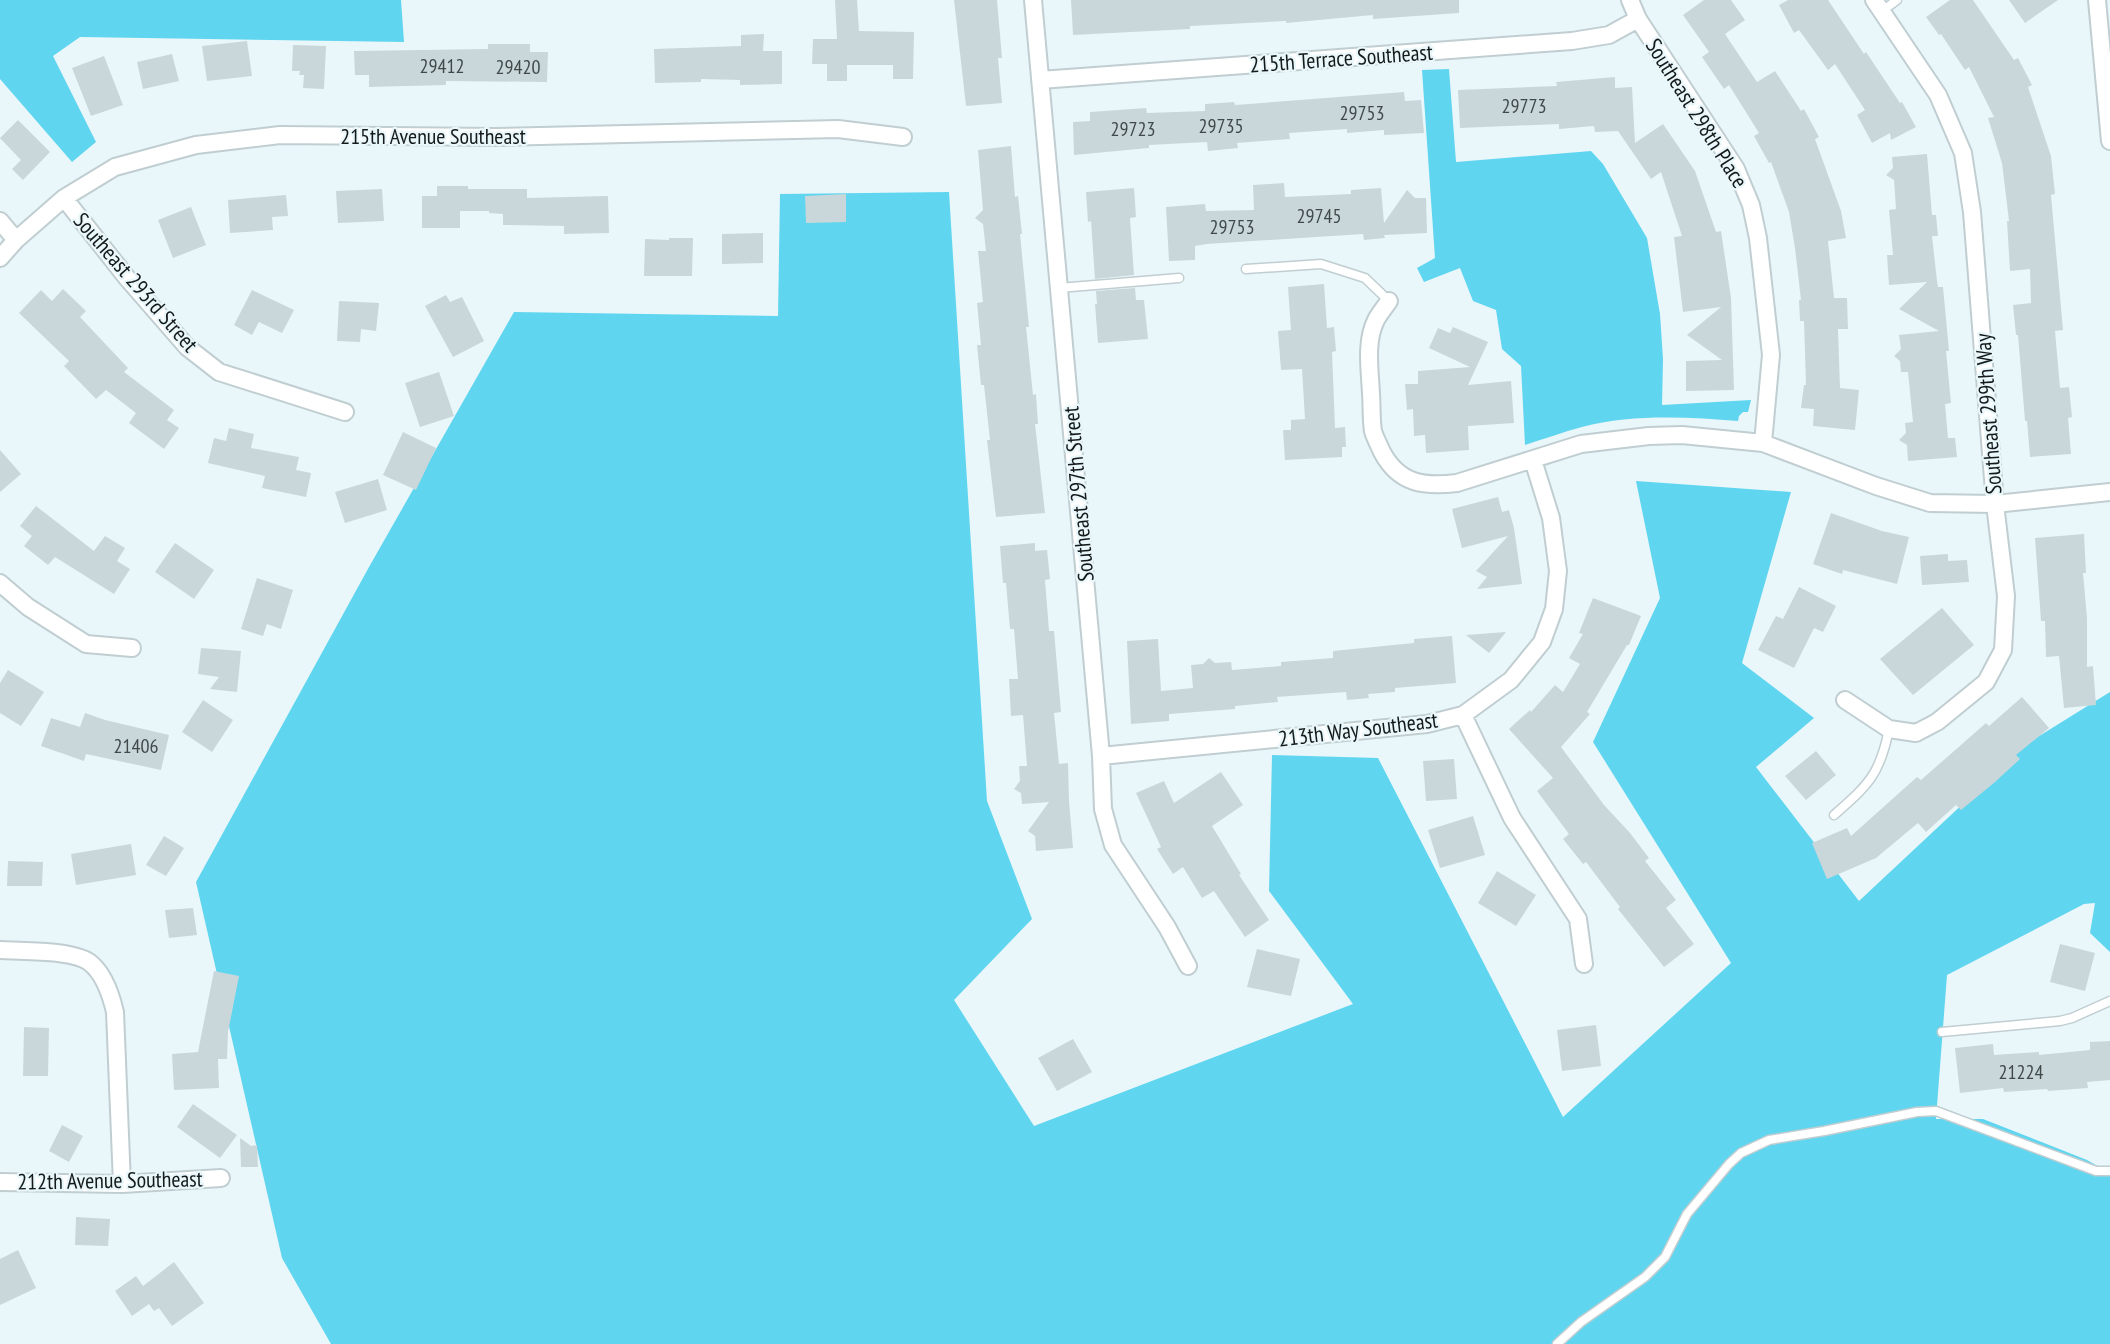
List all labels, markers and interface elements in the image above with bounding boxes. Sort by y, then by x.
street label: Southeast 298th Place [1640,33,1754,193]
street label: 215th Terrace Southeast [1248,38,1434,78]
house number: 29412 [420,53,465,79]
house number: 29420 [496,54,541,80]
house number: 29773 [1502,93,1547,119]
house number: 29753 [1340,100,1385,126]
house number: 29735 [1199,113,1244,139]
house number: 29723 [1111,116,1156,142]
street label: 215th Avenue Southeast [340,122,526,150]
house number: 29745 [1297,203,1342,229]
street label: Southeast 293rd Street [68,207,204,357]
house number: 29753 [1210,214,1255,240]
street label: Southeast 299th Way [1968,332,2008,495]
street label: Southeast 297th Street [1056,405,1100,583]
street label: 213th Way Southeast [1277,705,1439,753]
house number: 21406 [114,733,159,759]
house number: 21224 [1999,1059,2044,1085]
street label: 212th Avenue Southeast [17,1164,203,1196]

